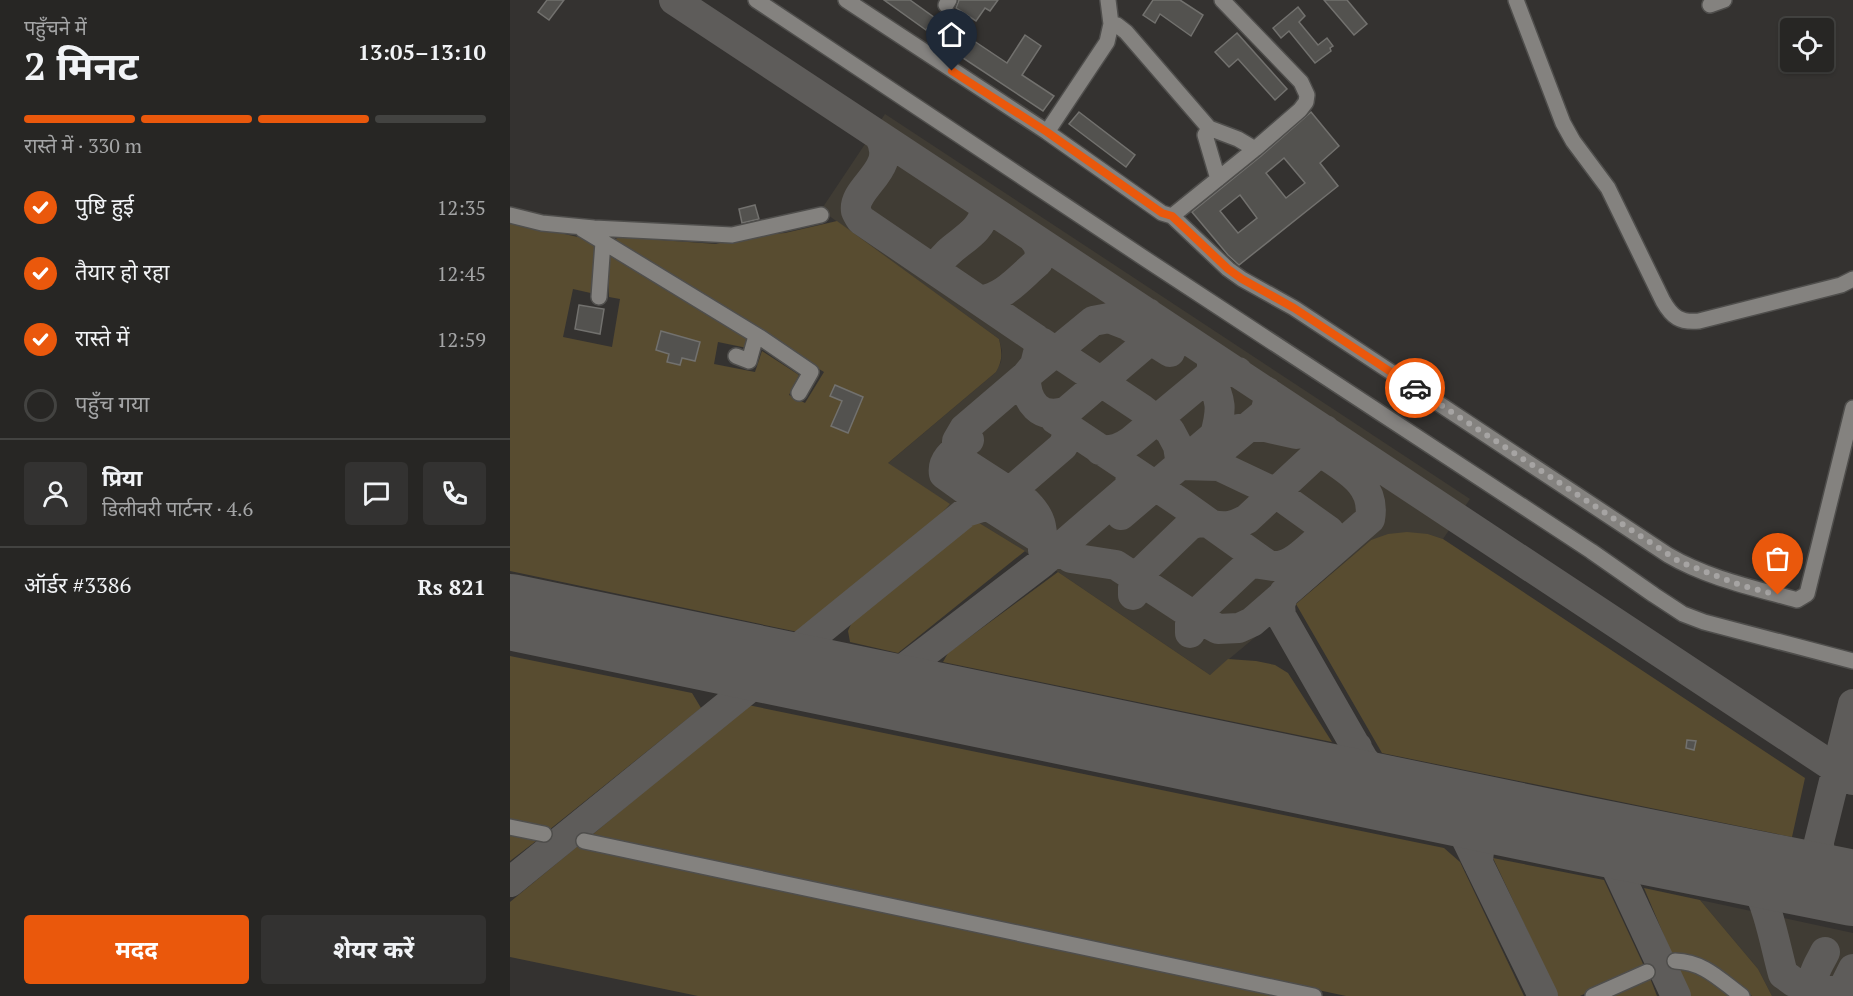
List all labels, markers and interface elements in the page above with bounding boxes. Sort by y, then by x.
pin [926,9,977,71]
text: पहुँचने में [24,14,87,41]
icon: home [935,18,968,51]
map controls [1780,18,1834,72]
button: locate [1780,18,1834,72]
text: 13:05–13:10 [358,37,486,66]
text: 2 मिनट [24,39,138,91]
text: रास्ते में · 330 m [24,132,142,159]
icon: check [24,191,57,224]
text: पुष्टि हुई [75,191,134,220]
text: 12:35 [437,194,486,221]
icon: check [24,257,57,290]
text: तैयार हो रहा [75,257,169,286]
text: 12:45 [437,260,486,287]
icon: check [24,323,57,356]
text: रास्ते में [75,323,129,352]
text: 12:59 [437,326,486,353]
courier [1385,358,1445,418]
icon: car [1399,372,1432,405]
text: पहुँच गया [75,389,149,418]
button: person [24,462,87,525]
button: chat [345,462,408,525]
button: phone [423,462,486,525]
text: प्रिया [102,463,142,492]
text: डिलीवरी पार्टनर · 4.6 [102,495,253,522]
pin [1752,533,1803,595]
icon: bag [1761,542,1794,575]
text: ऑर्डर #3386 [24,570,131,599]
text: Rs 821 [417,572,486,601]
button: मदद [24,915,249,984]
button: शेयर करें [261,915,486,984]

